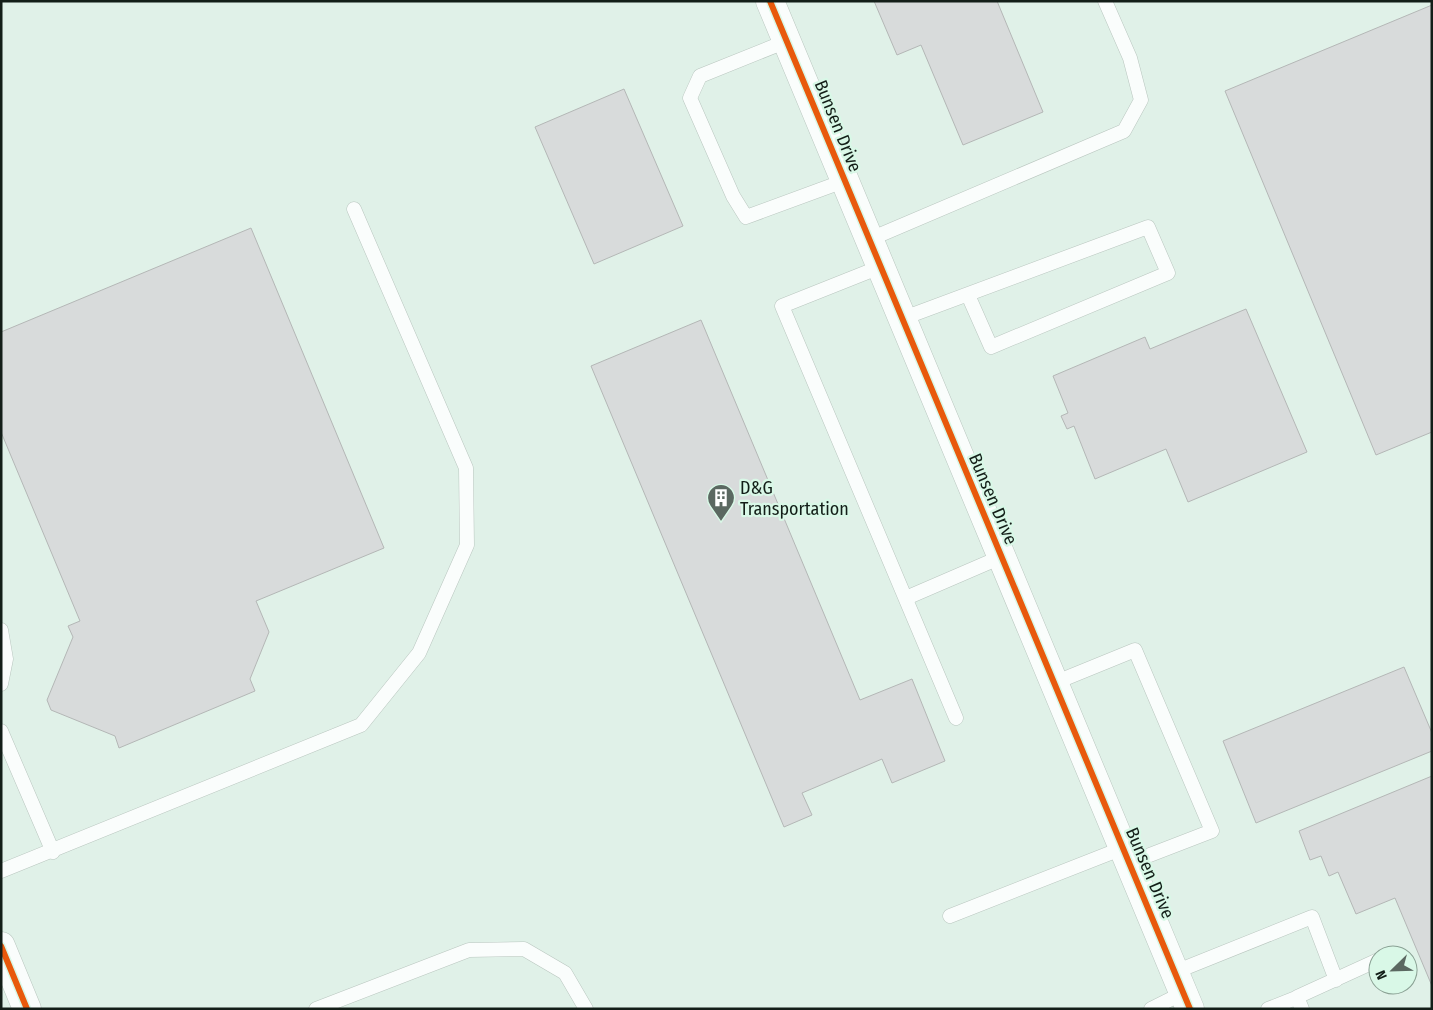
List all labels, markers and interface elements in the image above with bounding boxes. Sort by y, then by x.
street label: Bunsen Drive [810,77,866,175]
street label: Bunsen Drive [964,450,1022,548]
place label: D&G Transportation [740,477,849,520]
building icon: D&G Transportation [706,483,736,522]
street label: Bunsen Drive [1121,824,1179,922]
north arrow [1368,945,1418,995]
text: N [1372,968,1391,982]

